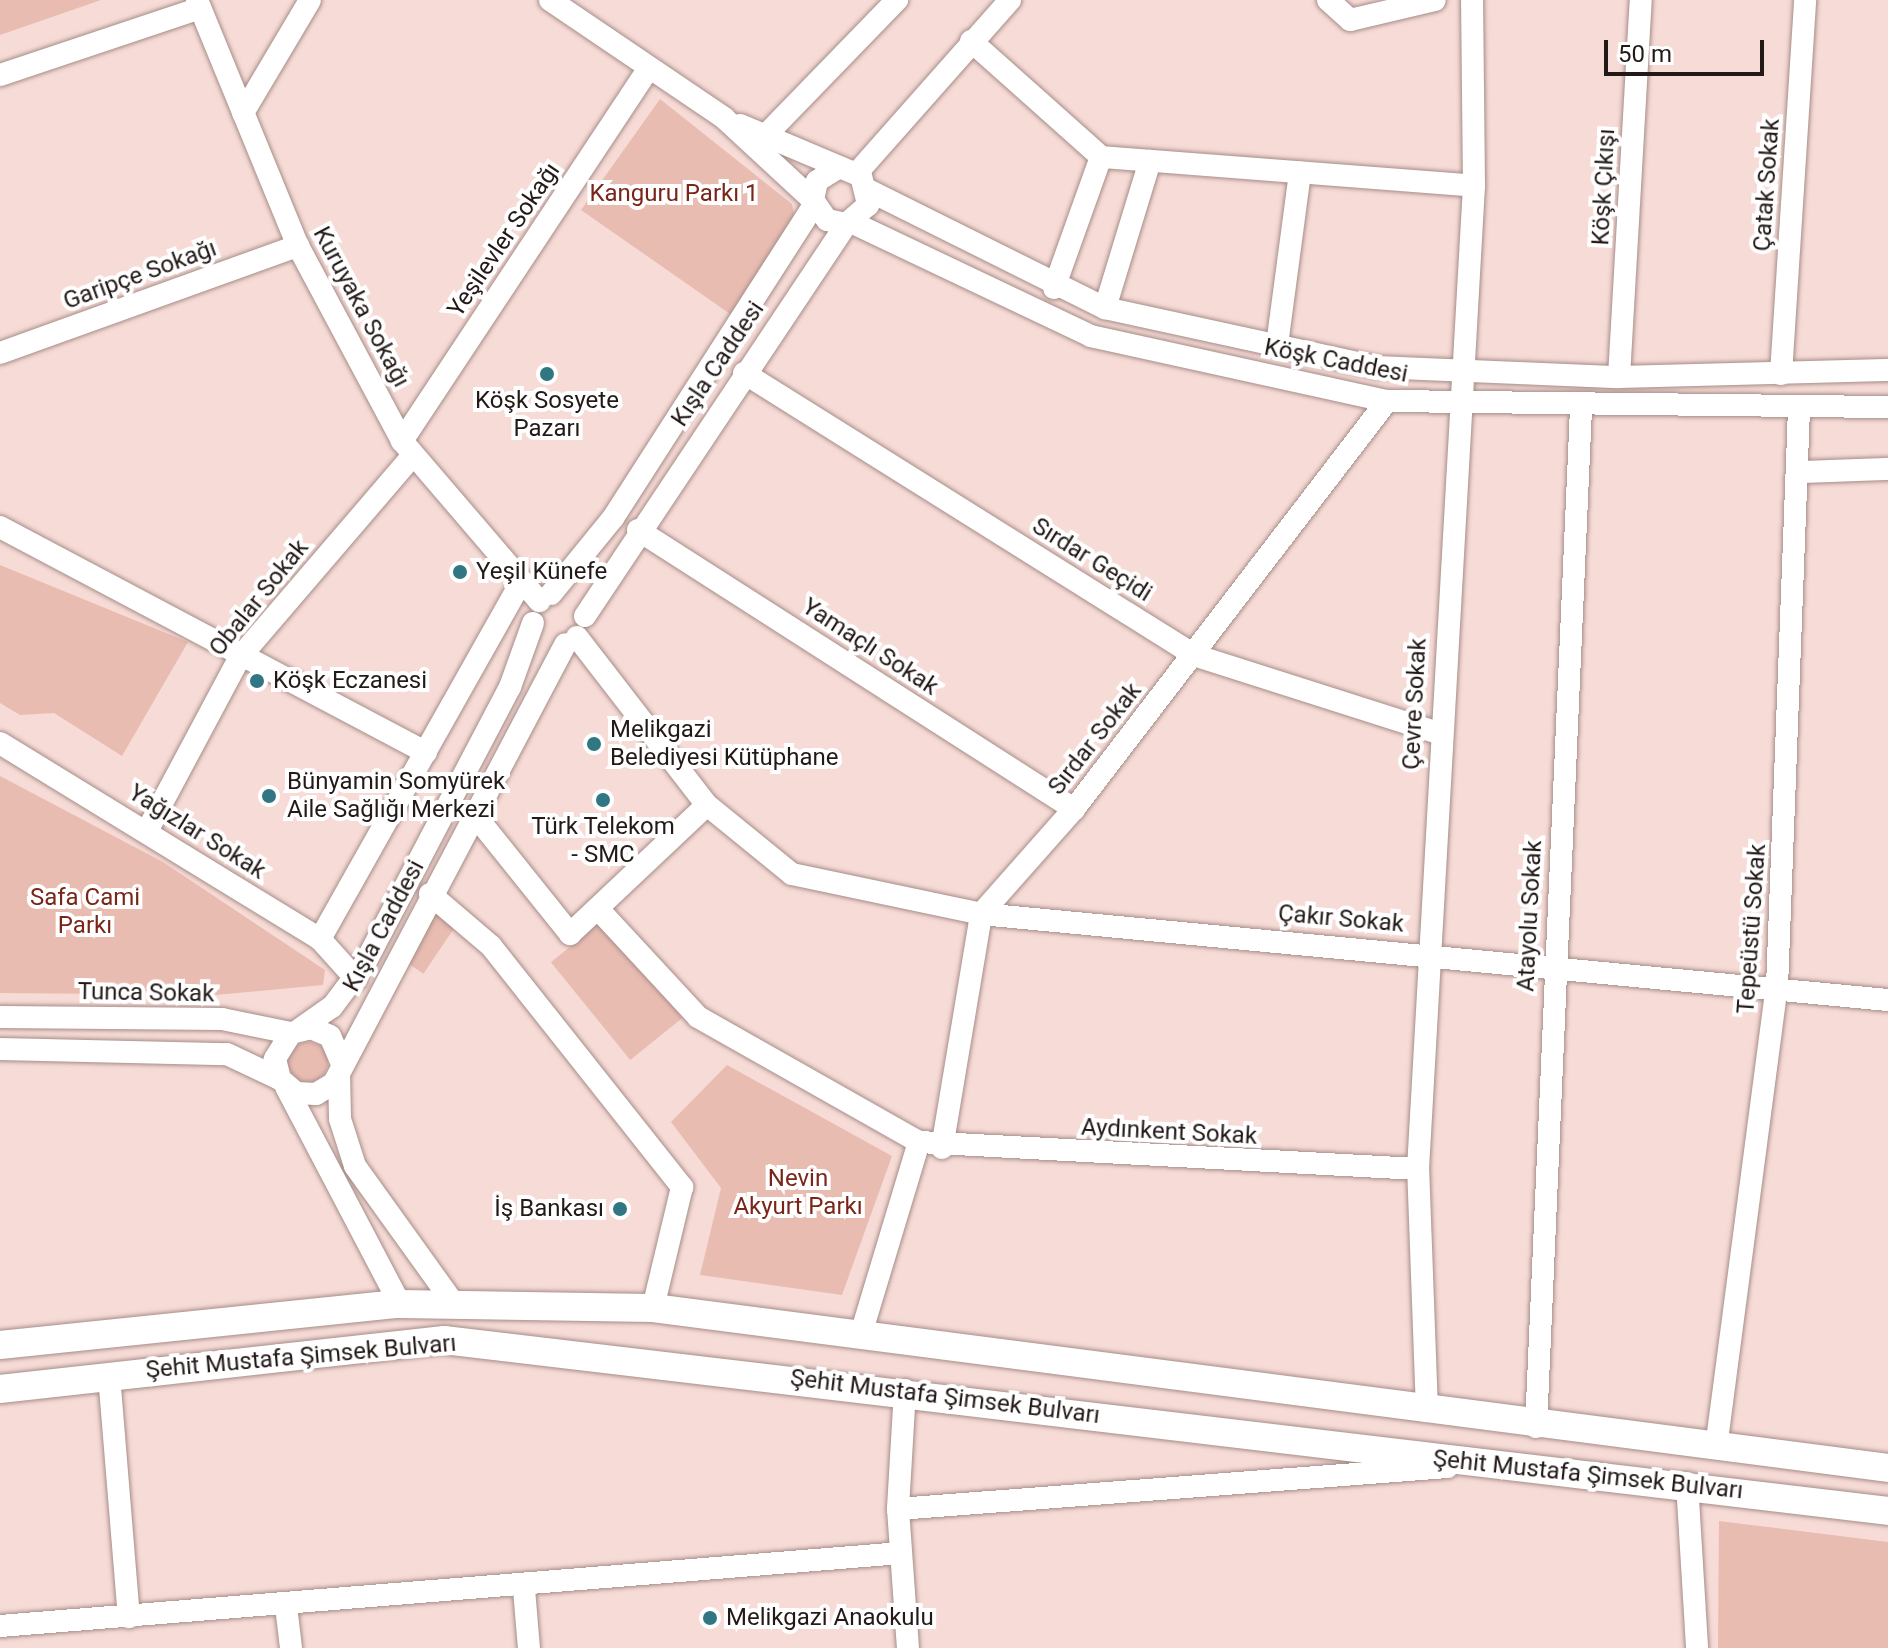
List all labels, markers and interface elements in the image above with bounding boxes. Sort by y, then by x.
scale bar [1608,24,1768,74]
text: 50 m [1618,40,1672,68]
street label: Çatak Sokak [1748,118,1786,252]
street label: Köşk Çıkışı [1587,128,1621,246]
street label: Yeşilevler Sokağı [442,157,566,323]
park label: Kanguru Parkı 1 [589,180,759,208]
street label: Kuruyaka Sokağı [307,222,415,392]
street label: Garipçe Sokağı [60,234,220,316]
street label: Kışla Caddesi [666,296,770,432]
street label: Köşk Caddesi [1262,333,1410,389]
marker: Köşk Sosyete Pazarı [538,365,556,383]
place label: Köşk Sosyete Pazarı [475,387,619,443]
street label: Sırdar Geçidi [1027,512,1157,608]
street label: Obalar Sokak [203,534,315,662]
place label: Yeşil Künefe [476,558,607,586]
marker: Yeşil Künefe [451,563,469,581]
street label: Yamaçlı Sokak [797,592,943,702]
street label: Çevre Sokak [1397,637,1433,771]
place label: Köşk Eczanesi [273,667,427,695]
marker: Köşk Eczanesi [248,672,266,690]
street label: Sırdar Sokak [1042,677,1148,801]
place label: Melikgazi Belediyesi Kütüphane [610,716,839,772]
marker: Melikgazi Belediyesi Kütüphane [585,735,603,753]
place label: Bünyamin Somyürek Aile Sağlığı Merkezi [287,768,505,824]
street label: Yağızlar Sokak [123,778,271,886]
marker: Bünyamin Somyürek Aile Sağlığı Merkezi [258,785,280,807]
marker: Türk Telekom - SMC [594,791,612,809]
place label: Türk Telekom - SMC [531,813,675,869]
street label: Atayolu Sokak [1512,840,1548,992]
street label: Tepeüstü Sokak [1732,843,1772,1015]
street label: Kışla Caddesi [337,855,431,997]
park label: Safa Cami Parkı [30,884,140,940]
street label: Çakır Sokak [1277,899,1405,939]
street label: Tunca Sokak [77,977,215,1009]
street label: Aydınkent Sokak [1080,1113,1258,1151]
park label: Nevin Akyurt Parkı [733,1165,863,1221]
place label: İş Bankası [494,1195,604,1223]
marker: İş Bankası [611,1200,629,1218]
street label: Şehit Mustafa Şimsek Bulvarı [145,1329,457,1385]
street label: Şehit Mustafa Şimsek Bulvarı [789,1364,1101,1430]
street label: Şehit Mustafa Şimsek Bulvarı [1432,1444,1744,1506]
place label: Melikgazi Anaokulu [726,1604,934,1632]
marker: Melikgazi Anaokulu [701,1609,719,1627]

